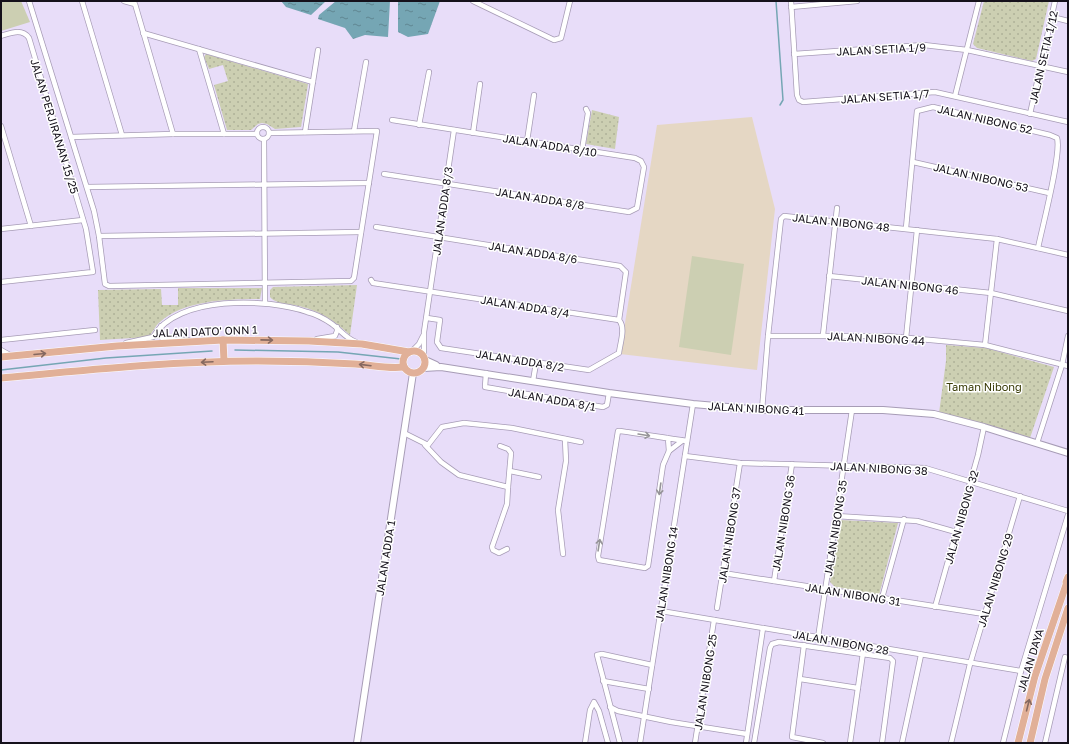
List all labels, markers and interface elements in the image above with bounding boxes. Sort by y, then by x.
street label: JALAN SETIA 1/12 [1026,9,1060,105]
street label: JALAN SETIA 1/9 [836,40,926,58]
street label: JALAN PERJIRANAN 15/25 [28,57,82,195]
street label: JALAN SETIA 1/7 [840,86,930,106]
street label: JALAN NIBONG 52 [936,102,1034,136]
street label: JALAN ADDA 8/10 [502,131,598,159]
street label: JALAN NIBONG 53 [932,160,1030,194]
street label: JALAN ADDA 8/3 [429,166,455,256]
street label: JALAN ADDA 8/8 [495,185,586,211]
street label: JALAN NIBONG 48 [792,210,891,234]
street label: JALAN ADDA 8/6 [488,239,579,265]
street label: JALAN NIBONG 46 [861,273,960,297]
street label: JALAN ADDA 8/4 [480,293,571,319]
street label: JALAN DATO' ONN 1 [152,323,258,339]
street label: JALAN NIBONG 44 [827,329,925,347]
one-way arrow [260,336,273,344]
street label: JALAN ADDA 8/2 [475,347,565,373]
one-way arrow [33,350,46,357]
one-way arrow [201,358,214,366]
one-way arrow [359,361,372,369]
park label: Taman Nibong [946,380,1022,393]
street label: JALAN ADDA 8/1 [507,385,597,413]
street label: JALAN NIBONG 41 [708,399,804,417]
one-way arrow [637,431,650,439]
street label: JALAN NIBONG 38 [830,459,928,477]
street label: JALAN NIBONG 32 [941,468,981,566]
street label: JALAN NIBONG 36 [769,474,797,572]
street label: JALAN NIBONG 35 [821,479,849,577]
one-way arrow [656,482,664,495]
street label: JALAN NIBONG 37 [715,486,743,584]
street label: JALAN ADDA 1 [373,519,397,597]
street label: JALAN NIBONG 14 [652,525,680,623]
street label: JALAN NIBONG 29 [975,532,1015,628]
one-way arrow [595,539,603,552]
street label: JALAN NIBONG 31 [805,580,901,608]
street label: JALAN DAYA [1014,626,1046,693]
street label: JALAN NIBONG 28 [792,627,890,657]
street label: JALAN NIBONG 25 [691,633,719,731]
one-way arrow [1025,699,1032,712]

